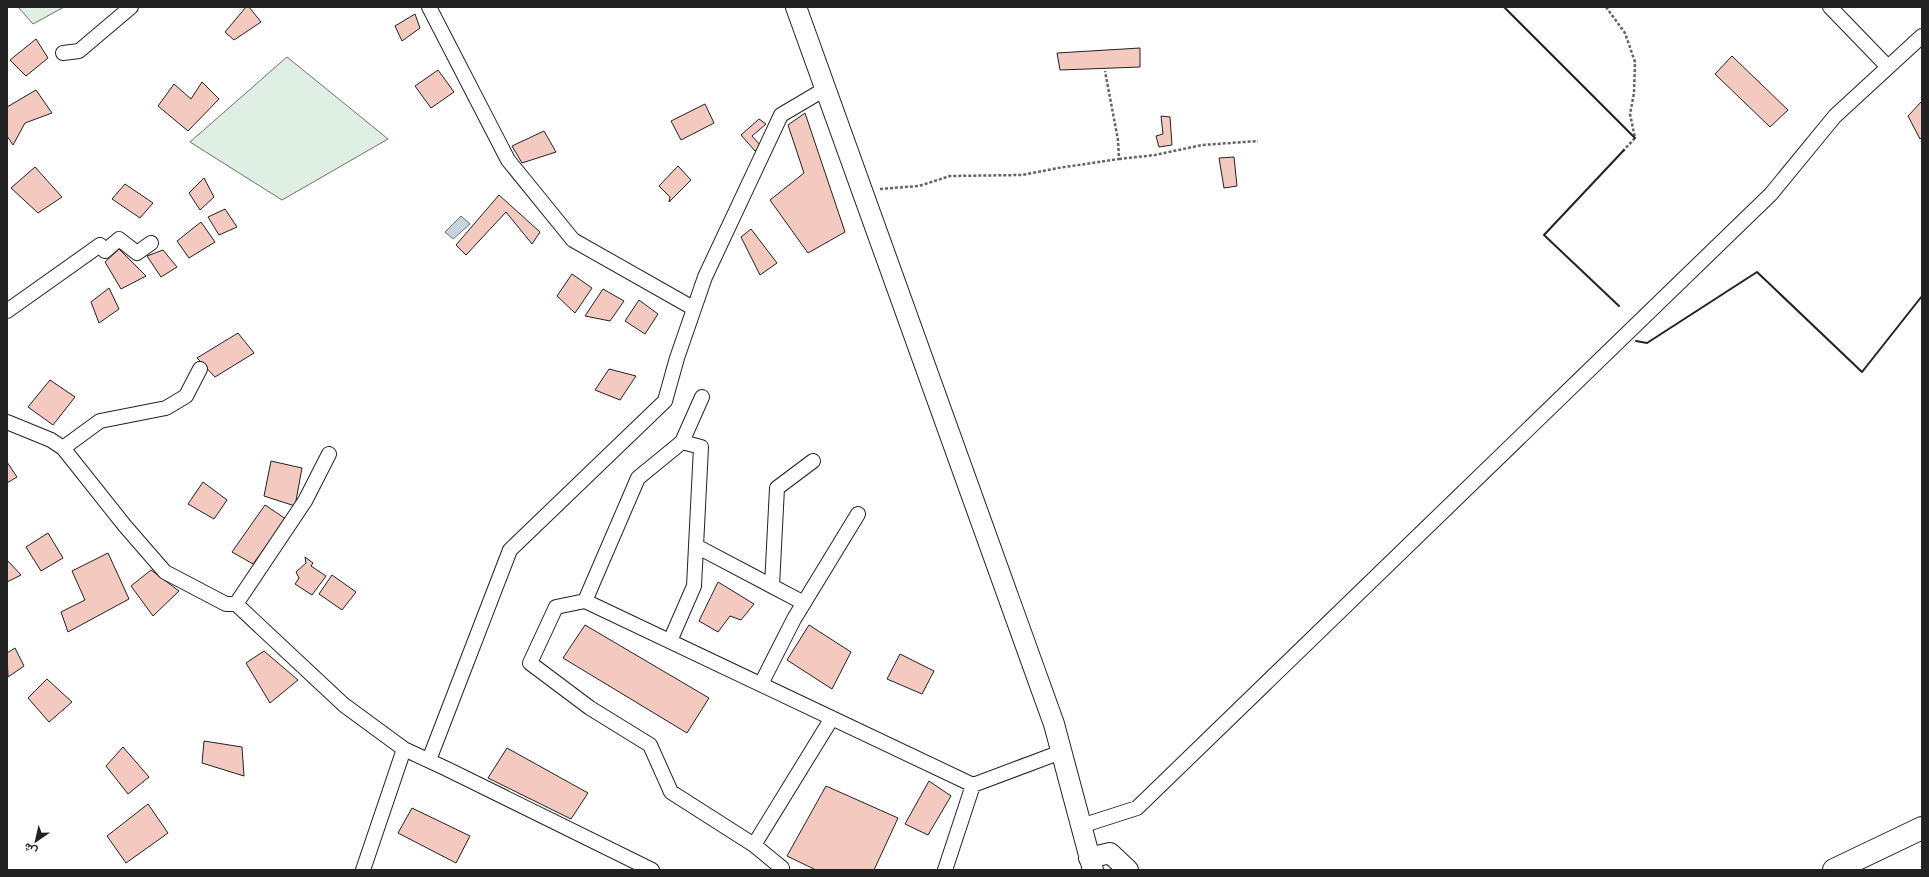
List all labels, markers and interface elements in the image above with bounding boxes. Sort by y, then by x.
north arrow [16,821,56,861]
text: ش [22,840,40,857]

